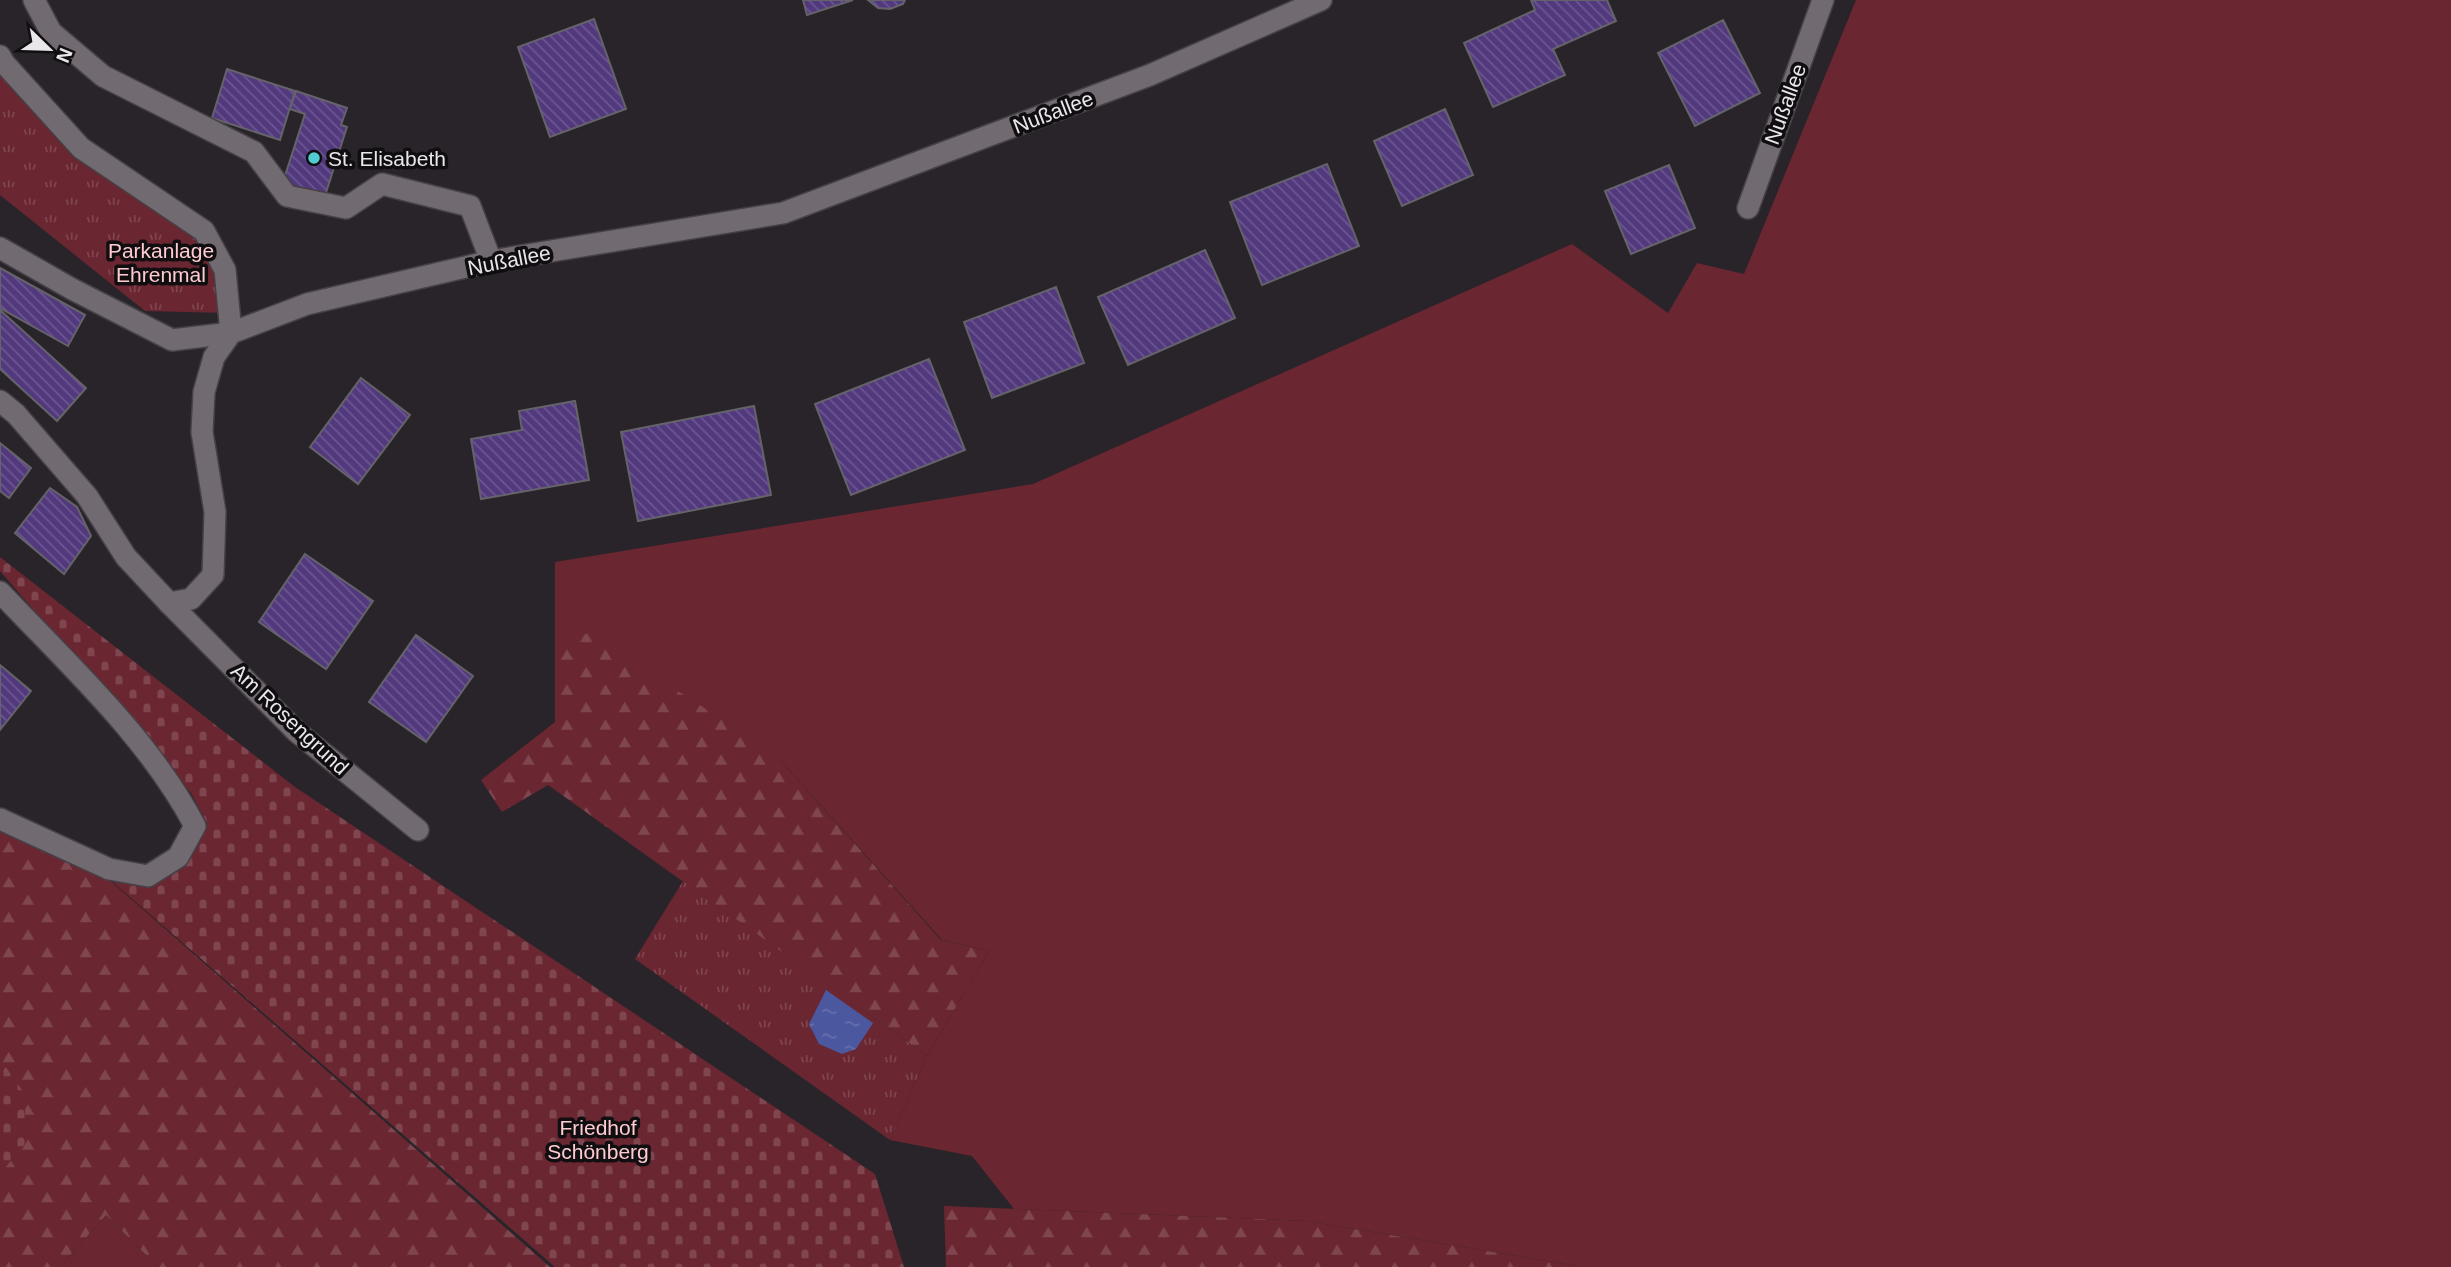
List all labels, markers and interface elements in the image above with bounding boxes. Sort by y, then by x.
north arrow [14,14,84,84]
text: N [52,45,77,66]
street label: Nußallee [1760,61,1810,147]
street label: Nußallee [1010,86,1096,138]
place label: St. Elisabeth [328,147,446,170]
marker: St. Elisabeth [306,150,322,166]
park label: Parkanlage Ehrenmal [108,239,214,286]
street label: Nußallee [466,241,552,279]
street label: Am Rosengrund [227,659,353,779]
park label: Friedhof Schönberg [547,1116,649,1163]

